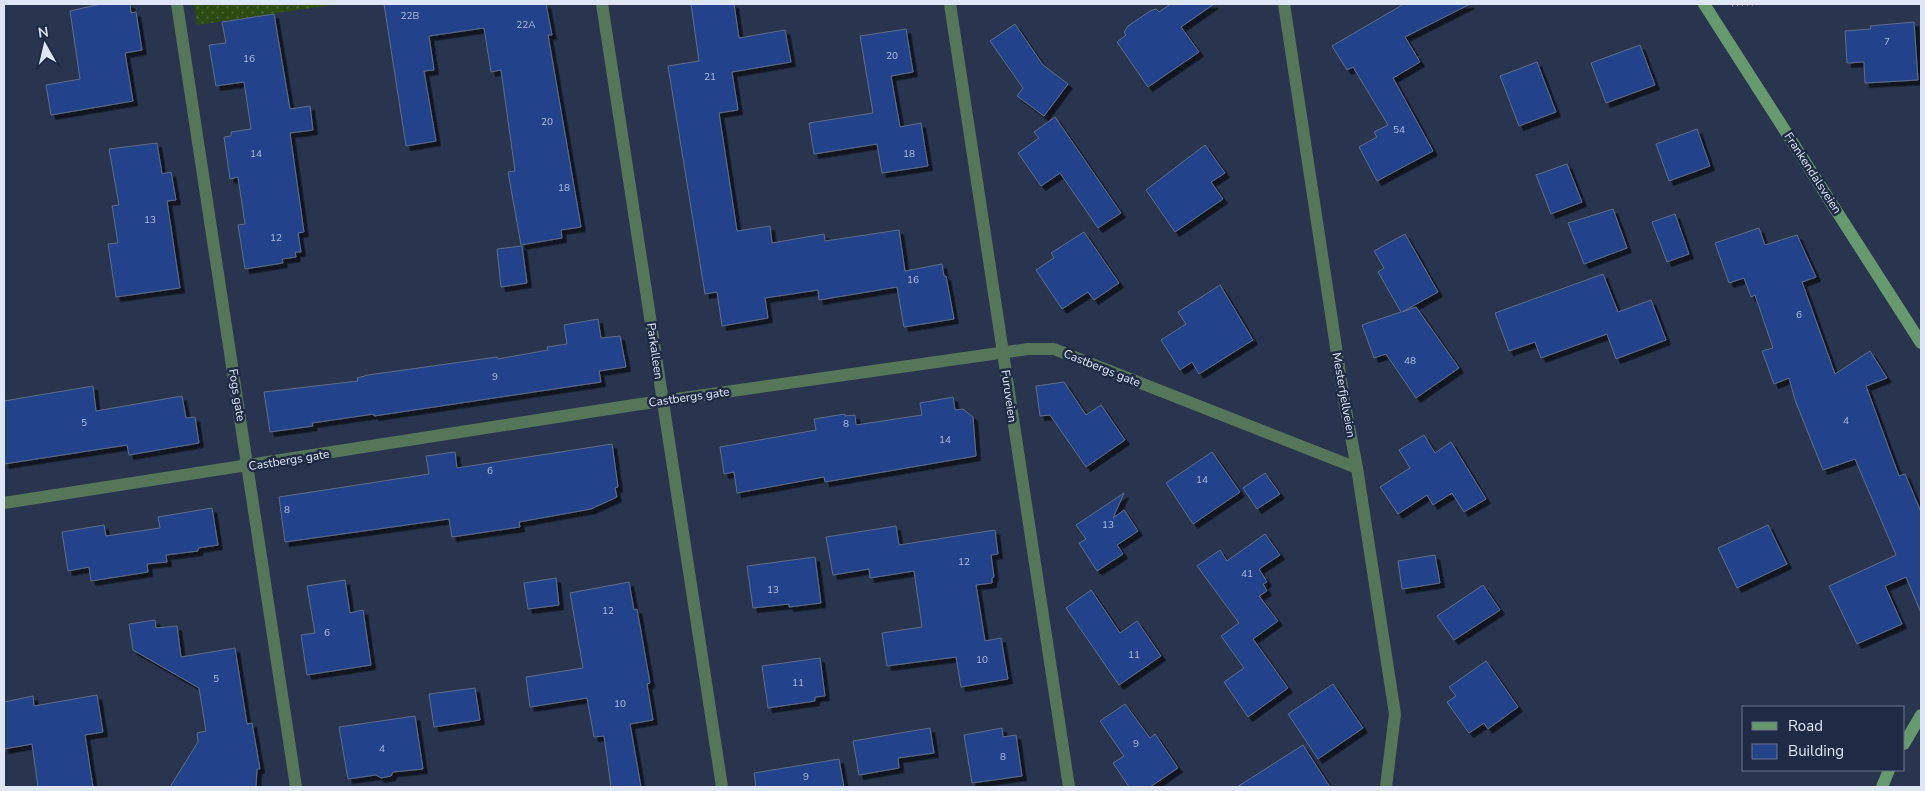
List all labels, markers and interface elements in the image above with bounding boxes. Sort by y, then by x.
house number: 22B [401,9,420,23]
house number: 22A [516,18,536,32]
north arrow [20,20,70,70]
text: N [37,22,50,43]
house number: 7 [1884,35,1890,49]
house number: 20 [886,49,898,63]
house number: 16 [243,52,255,66]
house number: 21 [704,70,716,84]
house number: 20 [541,115,553,129]
house number: 54 [1393,123,1405,137]
street label: Frankendalsveien [1781,129,1845,217]
house number: 14 [250,147,262,161]
house number: 18 [903,147,915,161]
house number: 18 [558,181,570,195]
house number: 13 [144,213,156,227]
house number: 12 [270,231,282,245]
house number: 16 [907,273,919,287]
house number: 6 [1796,308,1802,322]
street label: Parkalleen [643,322,667,380]
street label: Castbergs gate [1061,345,1143,391]
street label: Mesterfjellveien [1329,351,1359,439]
house number: 48 [1404,354,1416,368]
street label: Fogs gate [225,368,249,422]
street label: Furuveien [997,369,1021,423]
house number: 9 [492,370,498,384]
street label: Castbergs gate [648,383,730,411]
house number: 4 [1843,414,1849,428]
house number: 5 [81,416,87,430]
house number: 8 [843,417,849,431]
house number: 14 [939,433,951,447]
street label: Castbergs gate [247,446,331,474]
house number: 6 [487,464,493,478]
house number: 14 [1196,473,1208,487]
house number: 8 [284,503,290,517]
house number: 13 [1102,518,1114,532]
house number: 12 [958,555,970,569]
house number: 41 [1241,567,1253,581]
house number: 13 [767,583,779,597]
house number: 12 [602,604,614,618]
house number: 6 [324,626,330,640]
house number: 11 [1128,648,1140,662]
house number: 10 [976,653,988,667]
house number: 5 [213,672,219,686]
house number: 11 [792,676,804,690]
house number: 10 [614,697,626,711]
legend [1742,706,1905,771]
text: Road [1788,716,1823,736]
house number: 9 [1133,737,1139,751]
text: Building [1788,741,1844,761]
house number: 4 [379,742,385,756]
house number: 8 [1000,750,1006,764]
house number: 9 [803,770,809,784]

